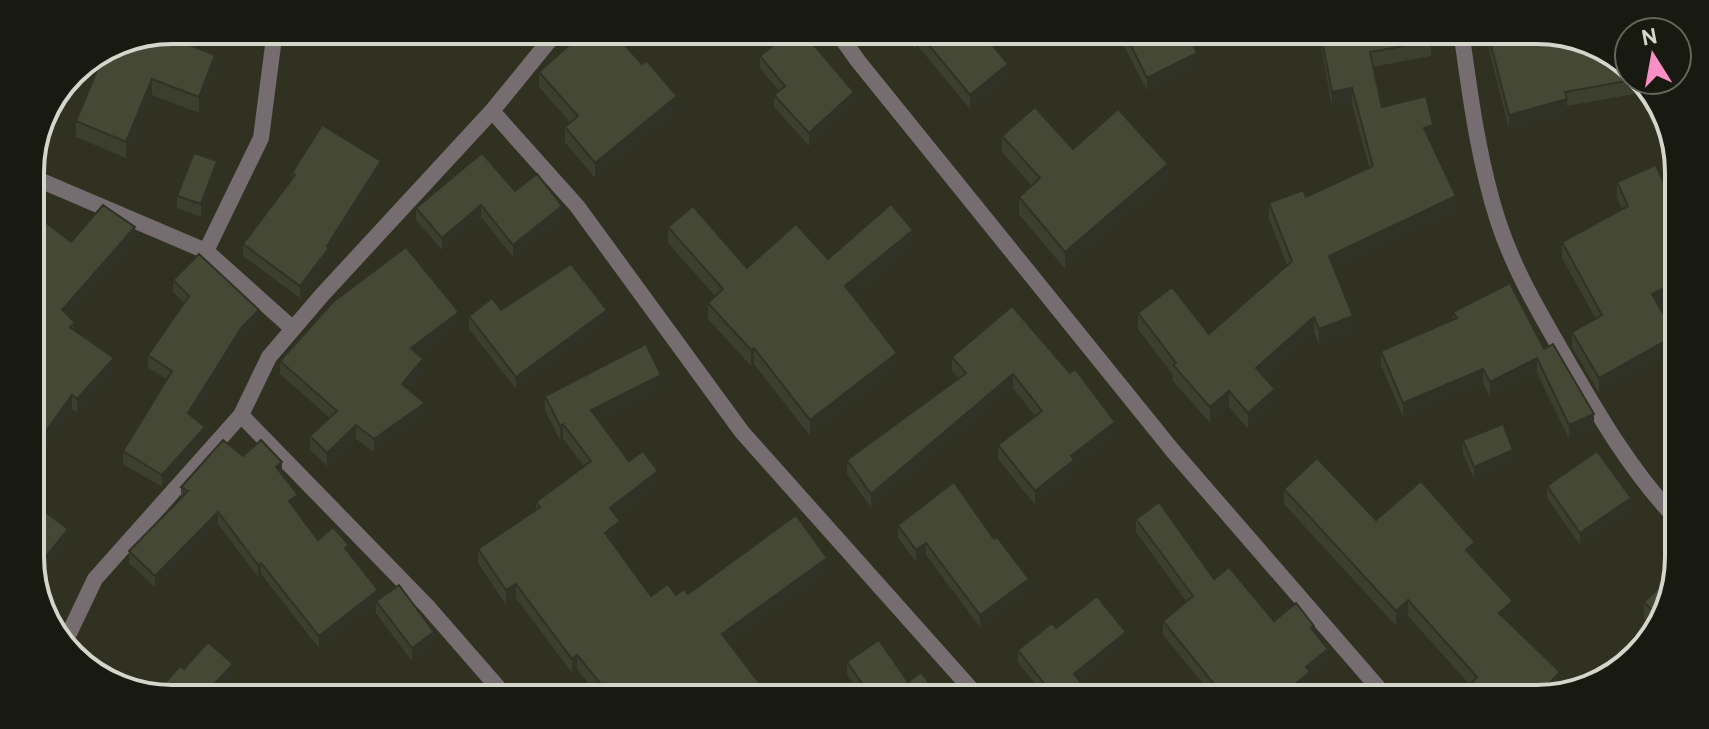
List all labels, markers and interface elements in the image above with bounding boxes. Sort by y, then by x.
north arrow [1613,16,1693,96]
text: N [1639,24,1660,54]

